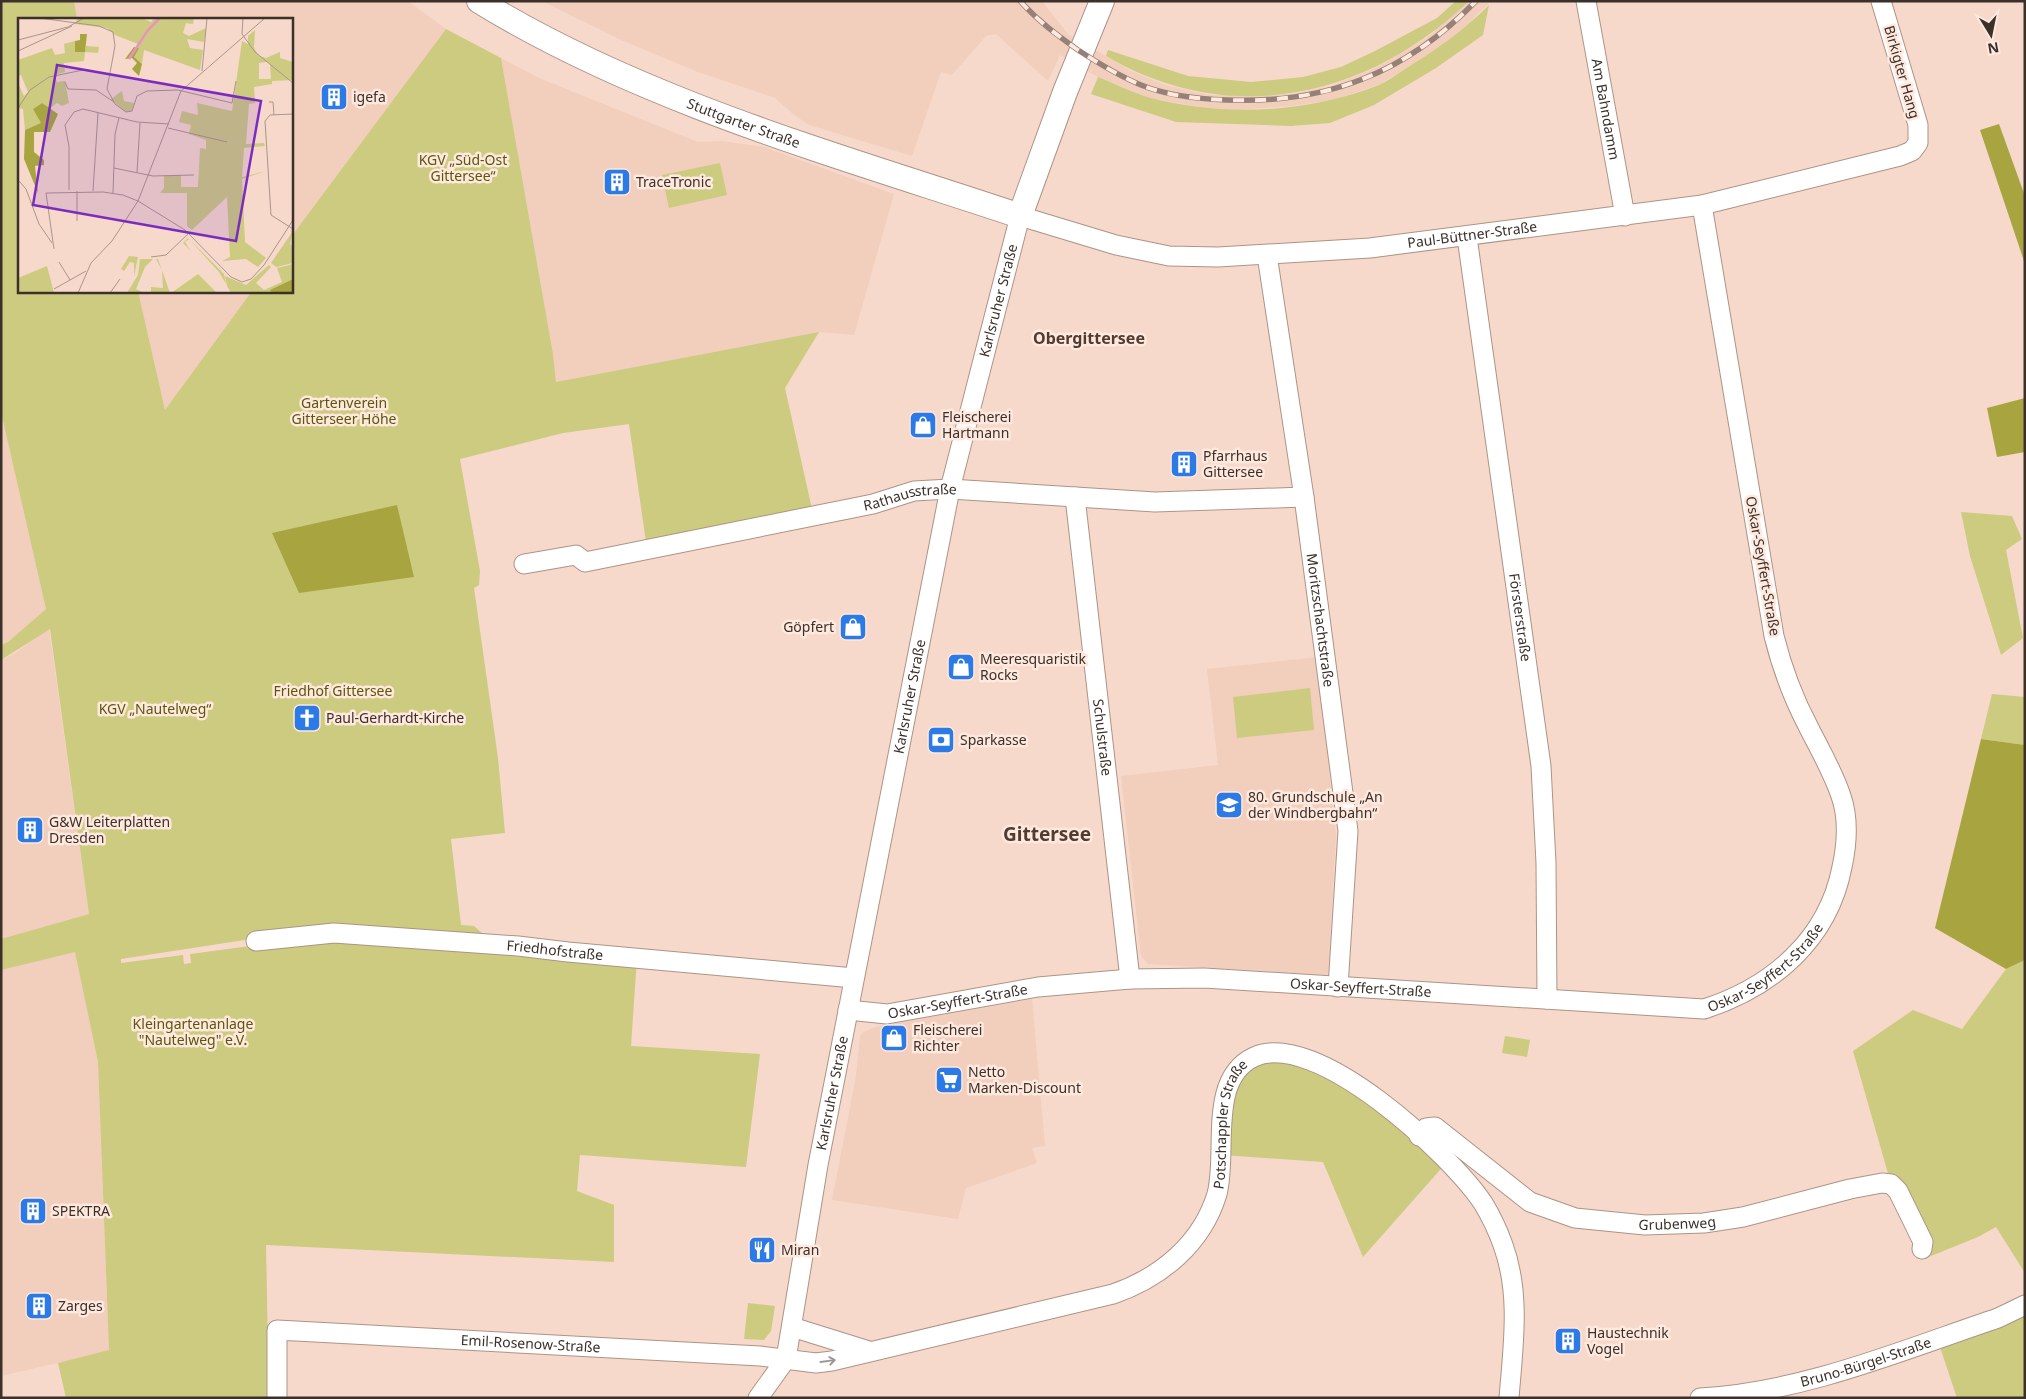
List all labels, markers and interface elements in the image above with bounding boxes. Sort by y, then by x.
north arrow [1966,10,2016,60]
inset map [18,18,292,292]
street label: Birkigter Hang [1880,23,1925,121]
text: N [1986,38,2001,59]
street label: Am Bahndamm [1588,57,1625,161]
building icon: igefa [319,82,349,112]
place label: igefa [353,87,386,106]
street label: Stuttgarter Straße [684,93,803,152]
park label: KGV „Süd-Ost Gittersee“ [419,150,507,185]
building icon: TraceTronic [602,167,632,197]
place label: TraceTronic [636,172,711,191]
street label: Paul-Büttner-Straße [1406,216,1538,252]
street label: Karlsruher Straße [974,242,1021,359]
district label: Obergittersee [1033,327,1145,349]
park label: Gartenverein Gitterseer Höhe [292,393,397,428]
place label: Fleischerei Hartmann [942,407,1011,442]
shop icon: Fleischerei Hartmann [908,410,938,440]
place label: Pfarrhaus Gittersee [1203,446,1268,481]
building icon: Pfarrhaus Gittersee [1169,449,1199,479]
street label: Rathausstraße [862,479,957,515]
street label: Oskar-Seyffert-Straße [1742,495,1785,637]
street label: Moritzschachtstraße [1303,552,1339,688]
street label: Försterstraße [1505,572,1536,663]
shop icon: Göpfert [838,612,868,642]
place label: Göpfert [783,617,834,636]
street label: Karlsruher Straße [889,638,929,755]
place label: Meeresquaristik Rocks [980,649,1086,684]
shop icon: Meeresquaristik Rocks [946,652,976,682]
park label: Friedhof Gittersee [274,681,393,700]
street label: Schulstraße [1089,698,1117,777]
park label: KGV „Nautelweg“ [99,699,211,718]
church icon: Paul-Gerhardt-Kirche [292,703,322,733]
place label: Paul-Gerhardt-Kirche [326,708,464,727]
bank icon: Sparkasse [926,725,956,755]
place label: Sparkasse [960,730,1027,749]
place label: 80. Grundschule „An der Windbergbahn“ [1248,787,1383,822]
school or university icon: 80. Grundschule „An der Windbergbahn“ [1214,790,1244,820]
place label: G&W Leiterplatten Dresden [49,812,170,847]
building icon: G&W Leiterplatten Dresden [15,815,45,845]
district label: Gittersee [1003,821,1091,847]
street label: Oskar-Seyffert-Straße [1705,919,1827,1016]
street label: Friedhofstraße [506,935,604,964]
street label: Oskar-Seyffert-Straße [1290,973,1432,1001]
street label: Oskar-Seyffert-Straße [886,979,1029,1023]
park label: Kleingartenanlage "Nautelweg" e.V. [133,1014,253,1049]
place label: Fleischerei Richter [913,1020,982,1055]
shop icon: Fleischerei Richter [879,1023,909,1053]
street label: Karlsruher Straße [811,1034,852,1152]
street label: Potschappler Straße [1208,1055,1251,1190]
place label: Netto Marken-Discount [968,1062,1081,1097]
supermarket icon: Netto Marken-Discount [934,1065,964,1095]
building icon: SPEKTRA [18,1196,48,1226]
place label: SPEKTRA [52,1201,110,1220]
street label: Grubenweg [1638,1211,1717,1234]
restaurant icon: Miran [747,1235,777,1265]
place label: Miran [781,1240,819,1259]
building icon: Zarges [24,1291,54,1321]
place label: Zarges [58,1296,103,1315]
place label: Haustechnik Vogel [1587,1323,1669,1358]
building icon: Haustechnik Vogel [1553,1326,1583,1356]
street label: Emil-Rosenow-Straße [460,1330,601,1356]
street label: Bruno-Bürgel-Straße [1798,1332,1934,1391]
one-way arrow [819,1356,835,1366]

